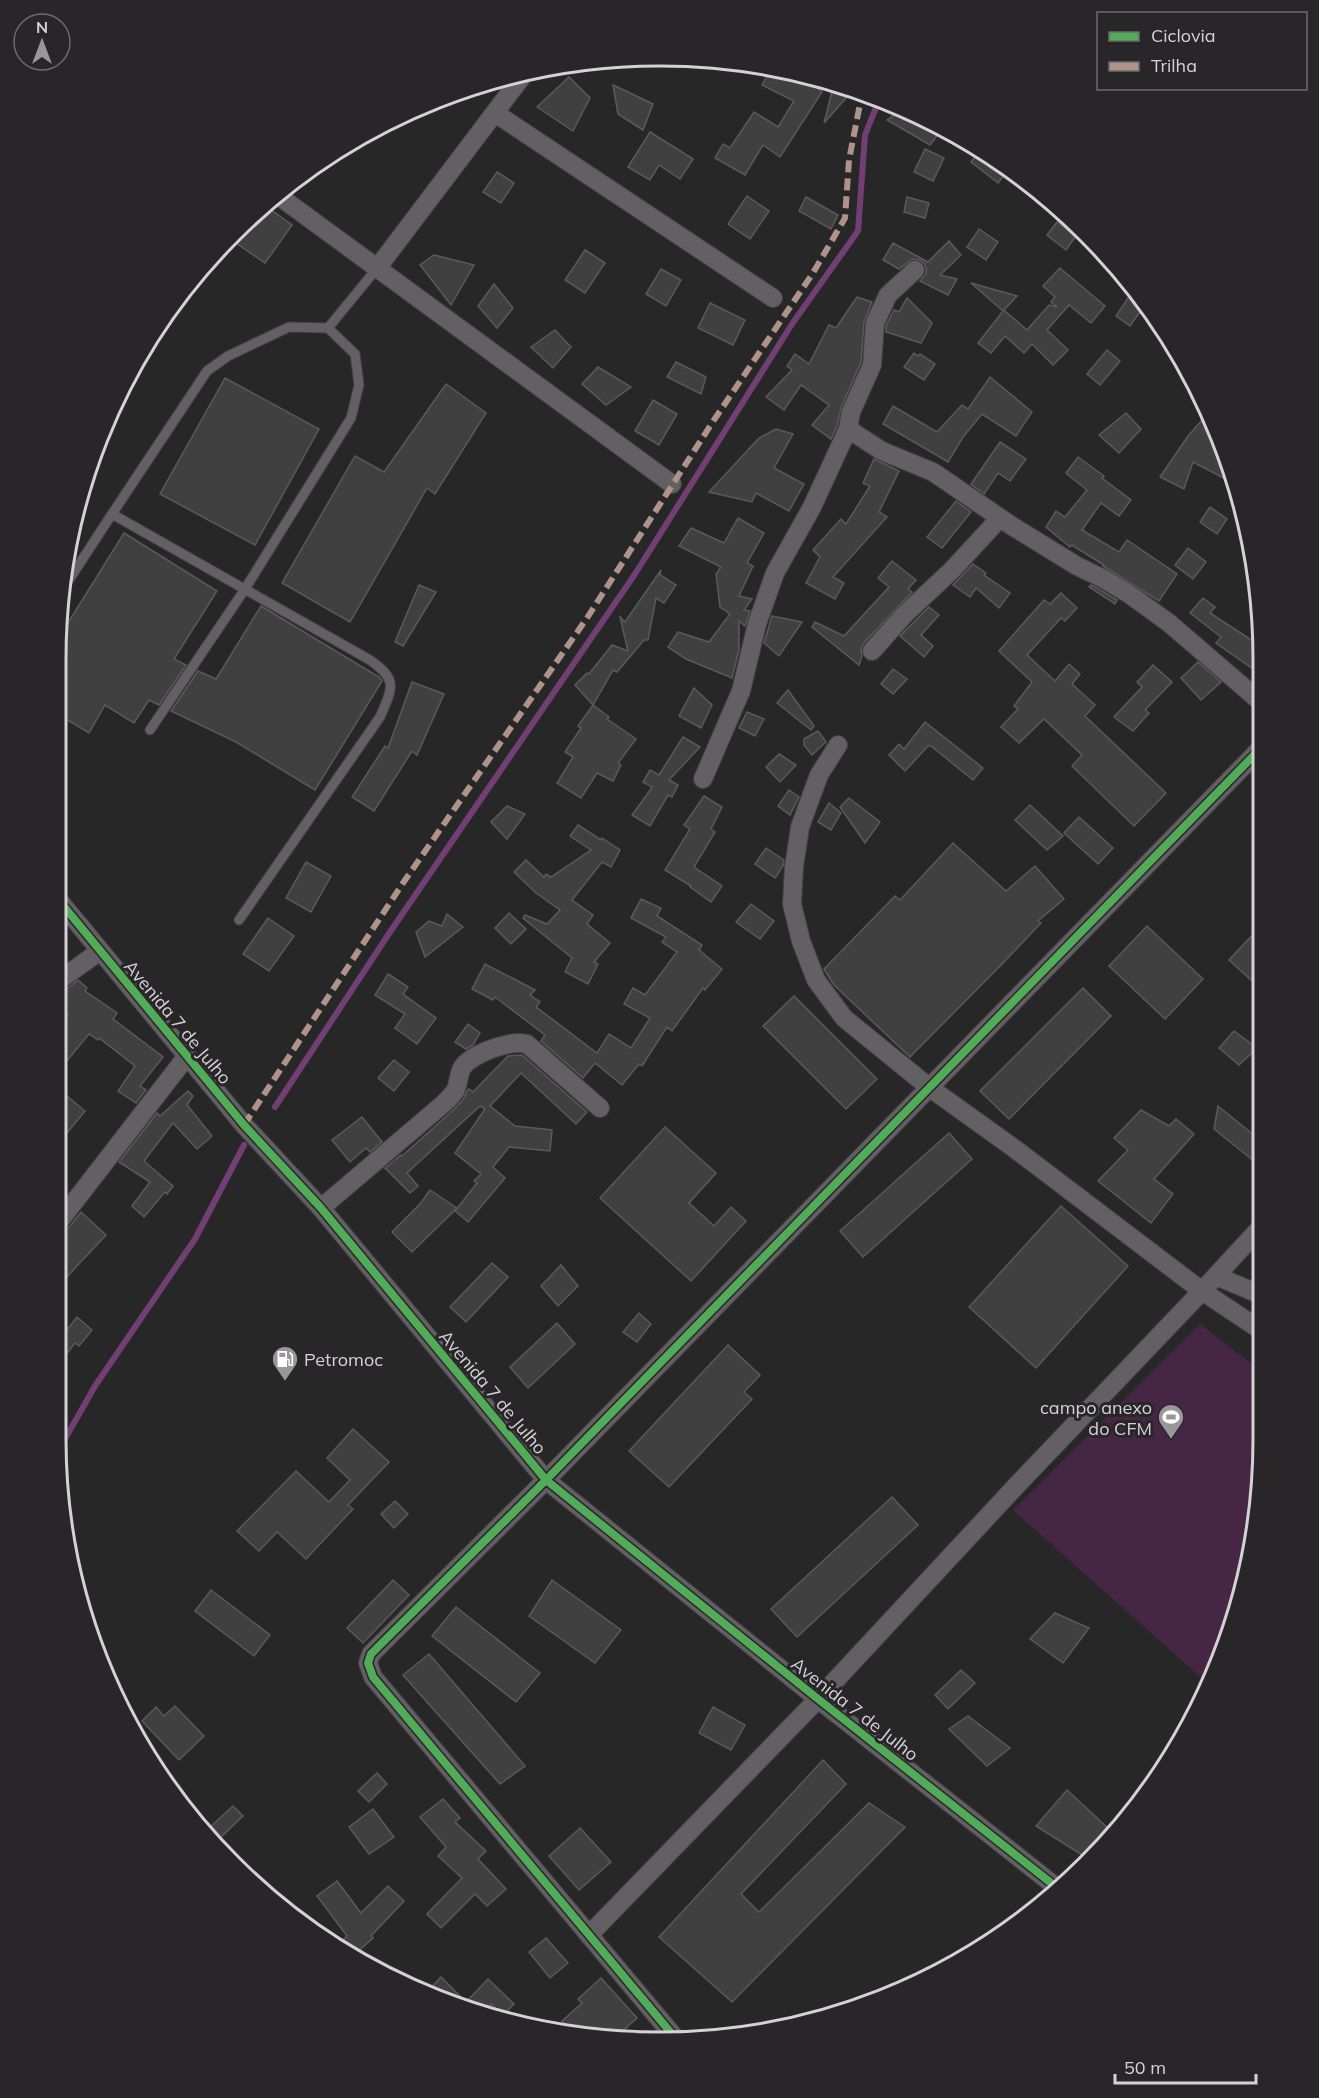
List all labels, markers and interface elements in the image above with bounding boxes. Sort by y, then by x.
north arrow [12,12,72,72]
legend [1097,12,1307,90]
text: N [36,17,48,37]
text: Ciclovia [1151,24,1216,47]
text: Trilha [1151,54,1197,77]
street label: Avenida 7 de Julho [119,955,237,1089]
street label: Avenida 7 de Julho [434,1325,552,1459]
fuel station icon: Petromoc [270,1344,300,1382]
place label: Petromoc [304,1348,383,1371]
place label: campo anexo do CFM [1040,1396,1152,1440]
sports icon: campo anexo do CFM [1156,1402,1186,1440]
street label: Avenida 7 de Julho [787,1652,923,1766]
scale bar [1115,2047,1256,2085]
text: 50 m [1124,2056,1166,2079]

